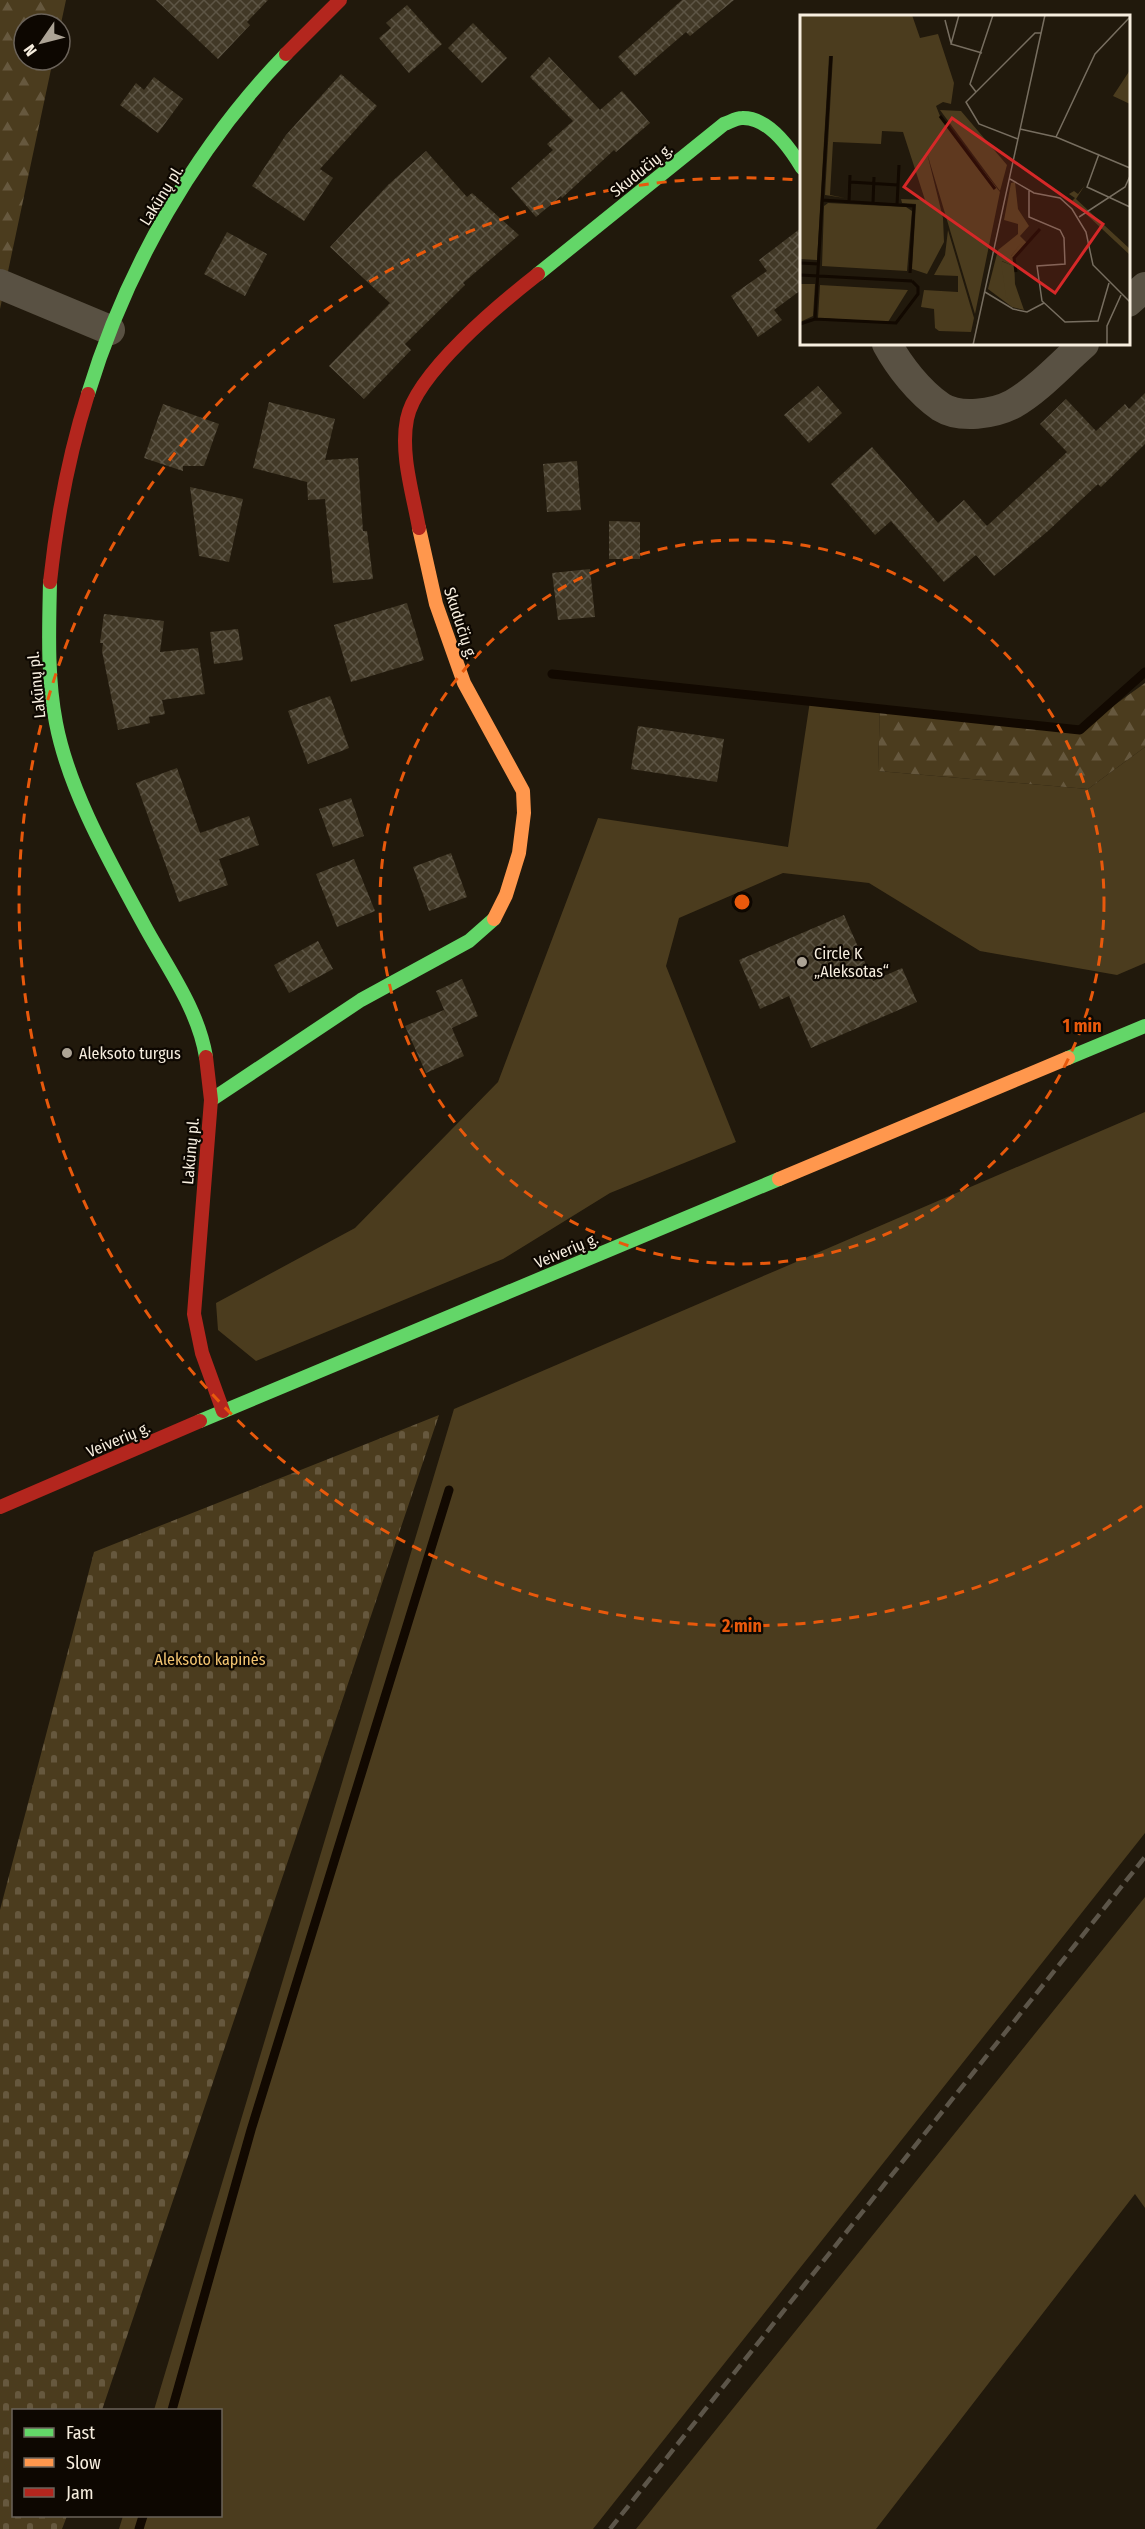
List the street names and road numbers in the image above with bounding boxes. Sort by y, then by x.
street label: Skudučių g. [606,140,676,201]
street label: Lakūnų pl. [136,162,187,229]
street label: Skudučių g. [440,585,481,662]
street label: Lakūnų pl. [24,650,49,719]
street label: Lakūnų pl. [178,1117,203,1185]
street label: Veiverių g. [532,1229,601,1272]
street label: Veiverių g. [84,1418,153,1461]

